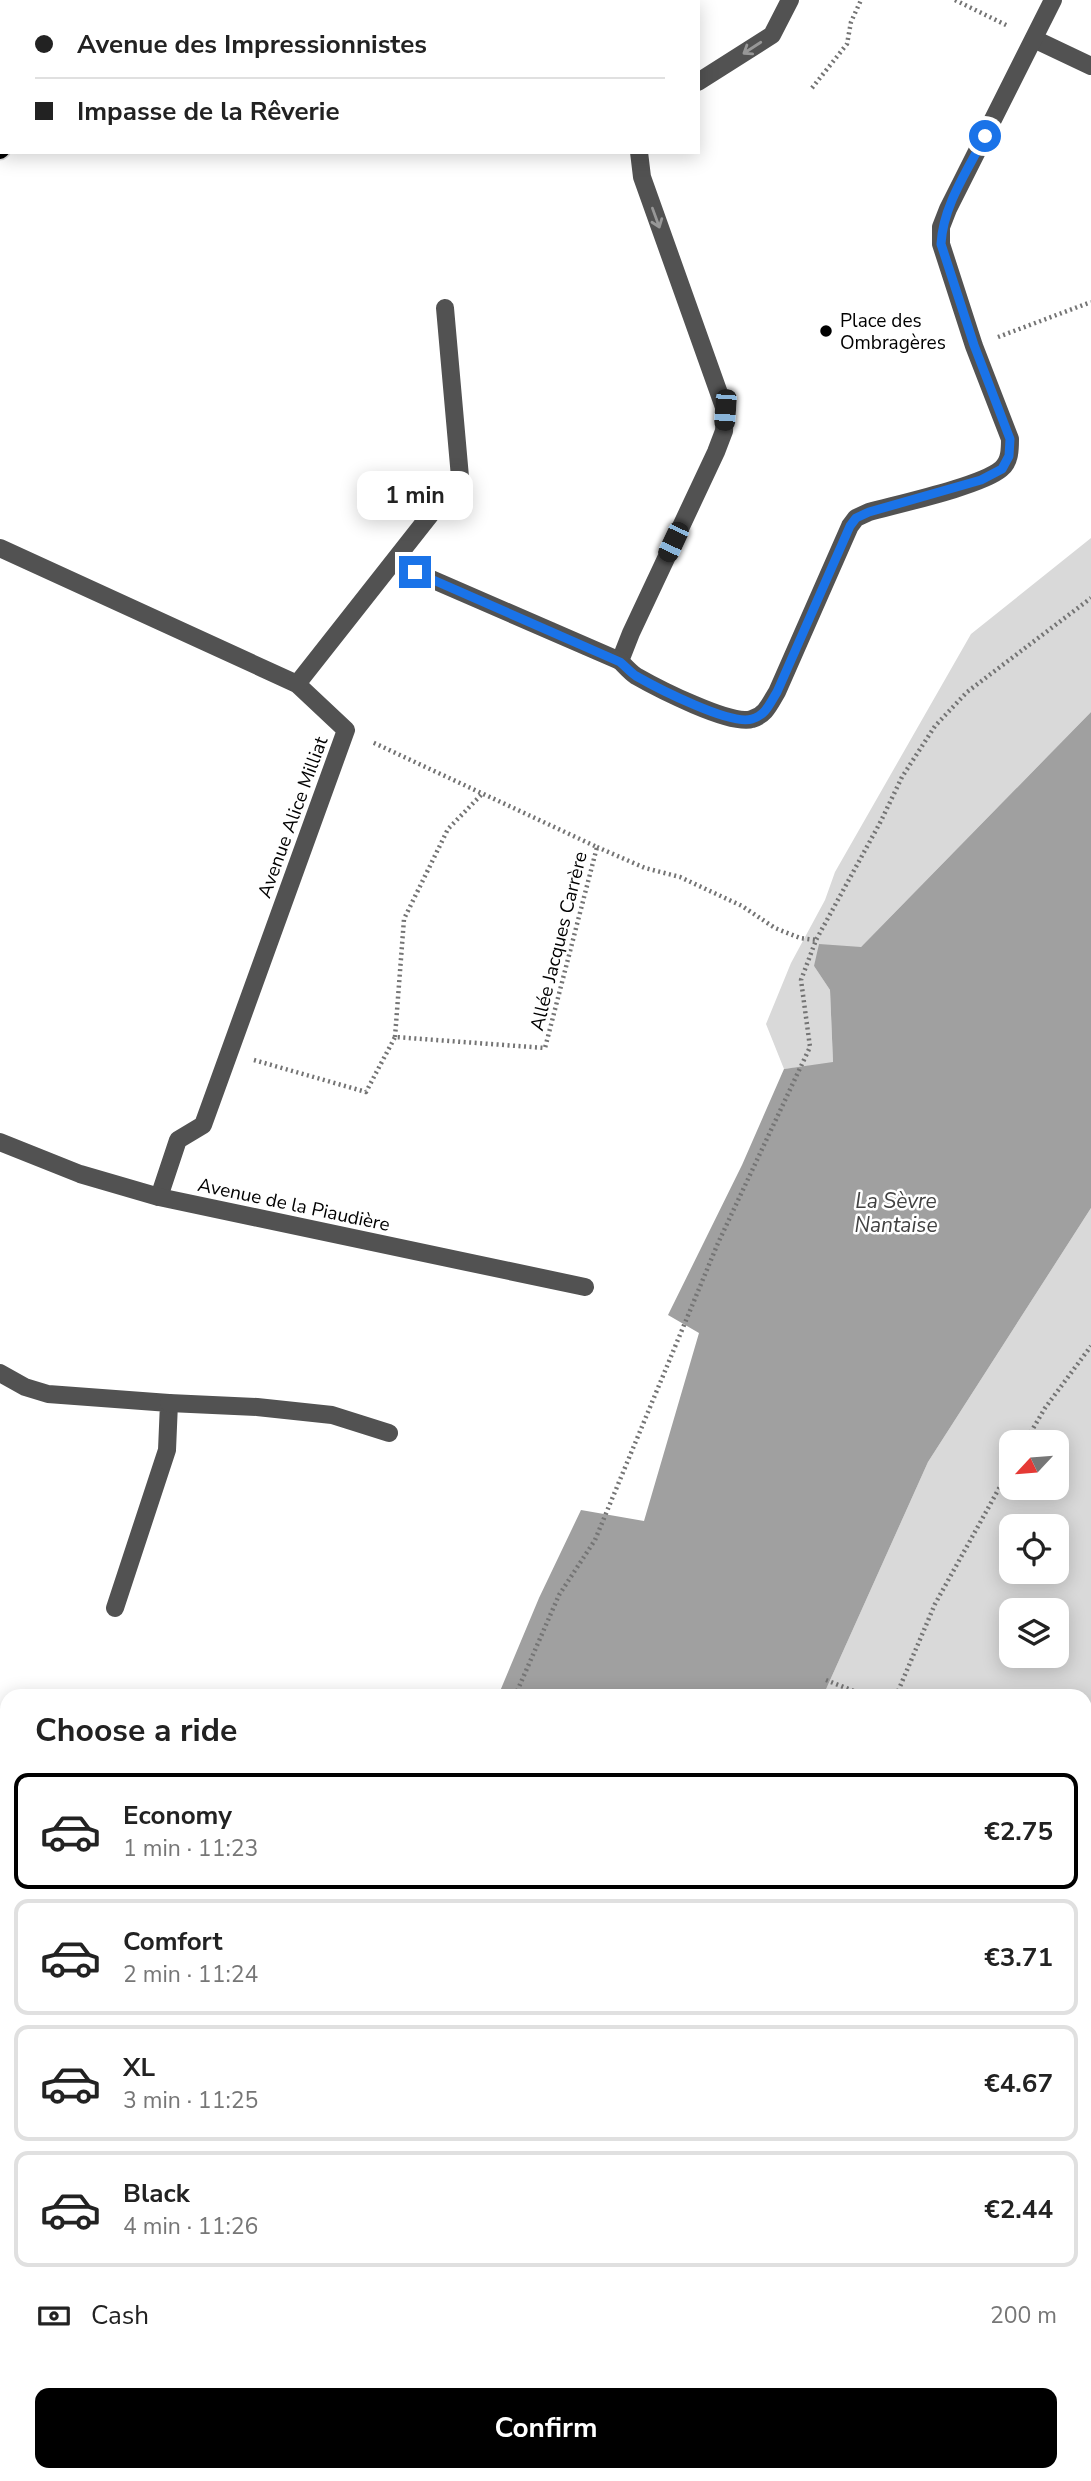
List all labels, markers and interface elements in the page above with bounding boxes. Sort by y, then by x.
text: Avenue des Impressionnistes [77,27,427,62]
one-way arrow [742,41,762,55]
text: Impasse de la Rêverie [77,94,340,129]
route start [969,120,1001,152]
one-way arrow [651,206,663,228]
place label: Place des Ombragères [840,308,946,356]
marker: Place des Ombragères [818,323,834,339]
car [714,388,737,432]
callout: 1 min [357,470,473,520]
text: 1 min [385,480,445,511]
car [655,519,692,565]
route end [399,556,431,588]
street label: Avenue Alice Milliat [252,733,334,902]
street label: Allée Jacques Carrère [524,849,594,1034]
street label: Avenue de la Piaudière [195,1172,392,1238]
water label: La Sèvre Nantaise [854,1187,938,1239]
north arrow [999,1430,1069,1500]
map controls [999,1430,1069,1668]
button: locate [999,1514,1069,1584]
button: layers [999,1598,1069,1668]
text: Choose a ride [35,1709,237,1752]
text: Economy [123,1798,232,1833]
icon: car [39,1800,102,1863]
text: €2.75 [984,1814,1053,1849]
text: 1 min · 11:23 [123,1833,258,1864]
text: Comfort [123,1924,223,1959]
icon: car [39,1926,102,1989]
text: €3.71 [984,1940,1053,1975]
text: 2 min · 11:24 [123,1959,258,1990]
text: XL [123,2050,155,2085]
icon: car [39,2052,102,2115]
text: €4.67 [984,2066,1053,2101]
text: 3 min · 11:25 [123,2085,258,2116]
text: Black [123,2176,190,2211]
icon: car [39,2178,102,2241]
text: €2.44 [984,2192,1053,2227]
text: 4 min · 11:26 [123,2211,258,2242]
icon: cash [35,2297,73,2335]
text: Cash [91,2298,149,2333]
text: 200 m [990,2300,1057,2331]
button: Confirm [35,2388,1057,2468]

